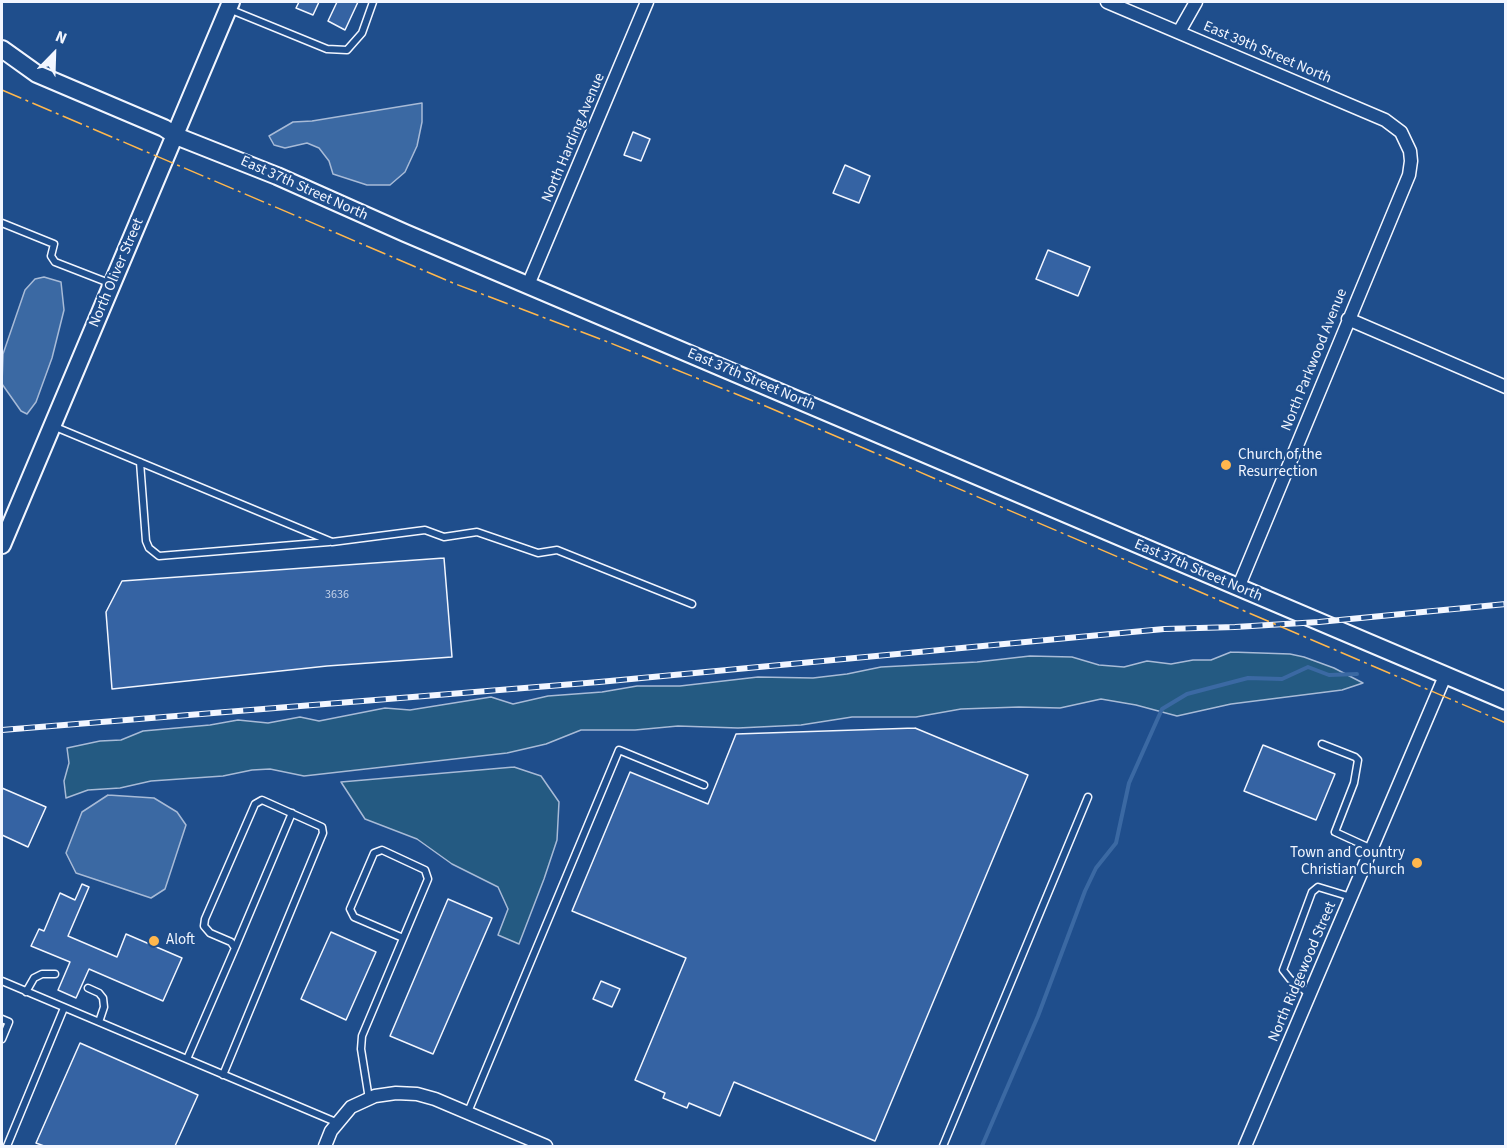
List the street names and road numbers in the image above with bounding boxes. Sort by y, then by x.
street label: East 39th Street North [1200,18,1334,88]
street label: North Harding Avenue [539,71,609,205]
street label: East 37th Street North [238,153,370,225]
street label: North Oliver Street [86,216,148,330]
street label: North Parkwood Avenue [1278,286,1352,434]
street label: East 37th Street North [684,345,818,415]
street label: East 37th Street North [1131,536,1265,606]
street label: North Ridgewood Street [1265,899,1341,1045]

